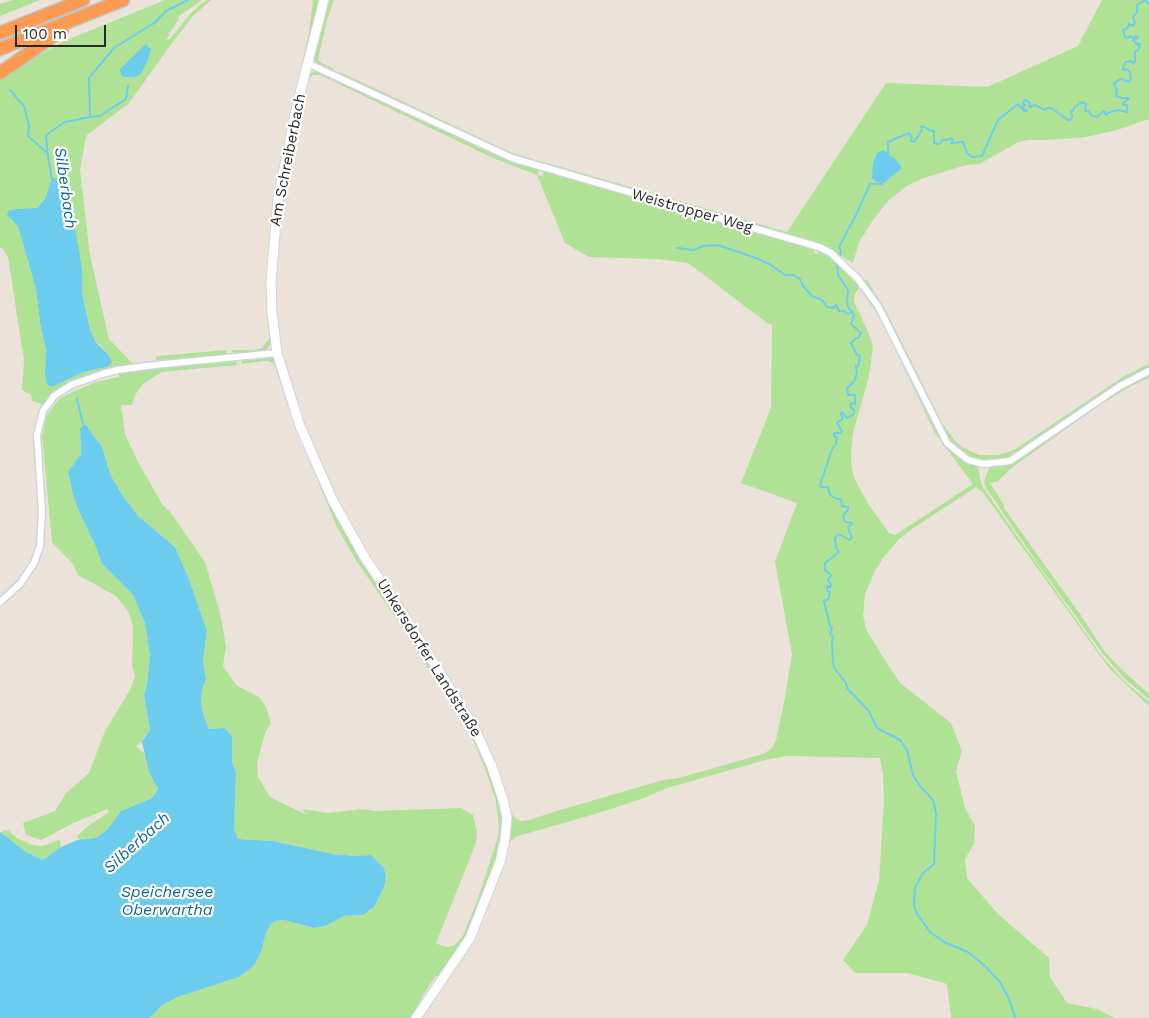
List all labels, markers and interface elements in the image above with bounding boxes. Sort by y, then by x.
scale bar [18,15,109,47]
text: 100 m [23,25,67,43]
street label: Am Schreiberbach [266,92,310,228]
water label: Silberbach [50,146,80,230]
street label: Weistropper Weg [630,185,754,237]
street label: Unkersdorfer Landstraße [373,576,485,740]
water label: Silberbach [100,808,174,878]
water label: Speichersee Oberwartha [121,882,213,920]

